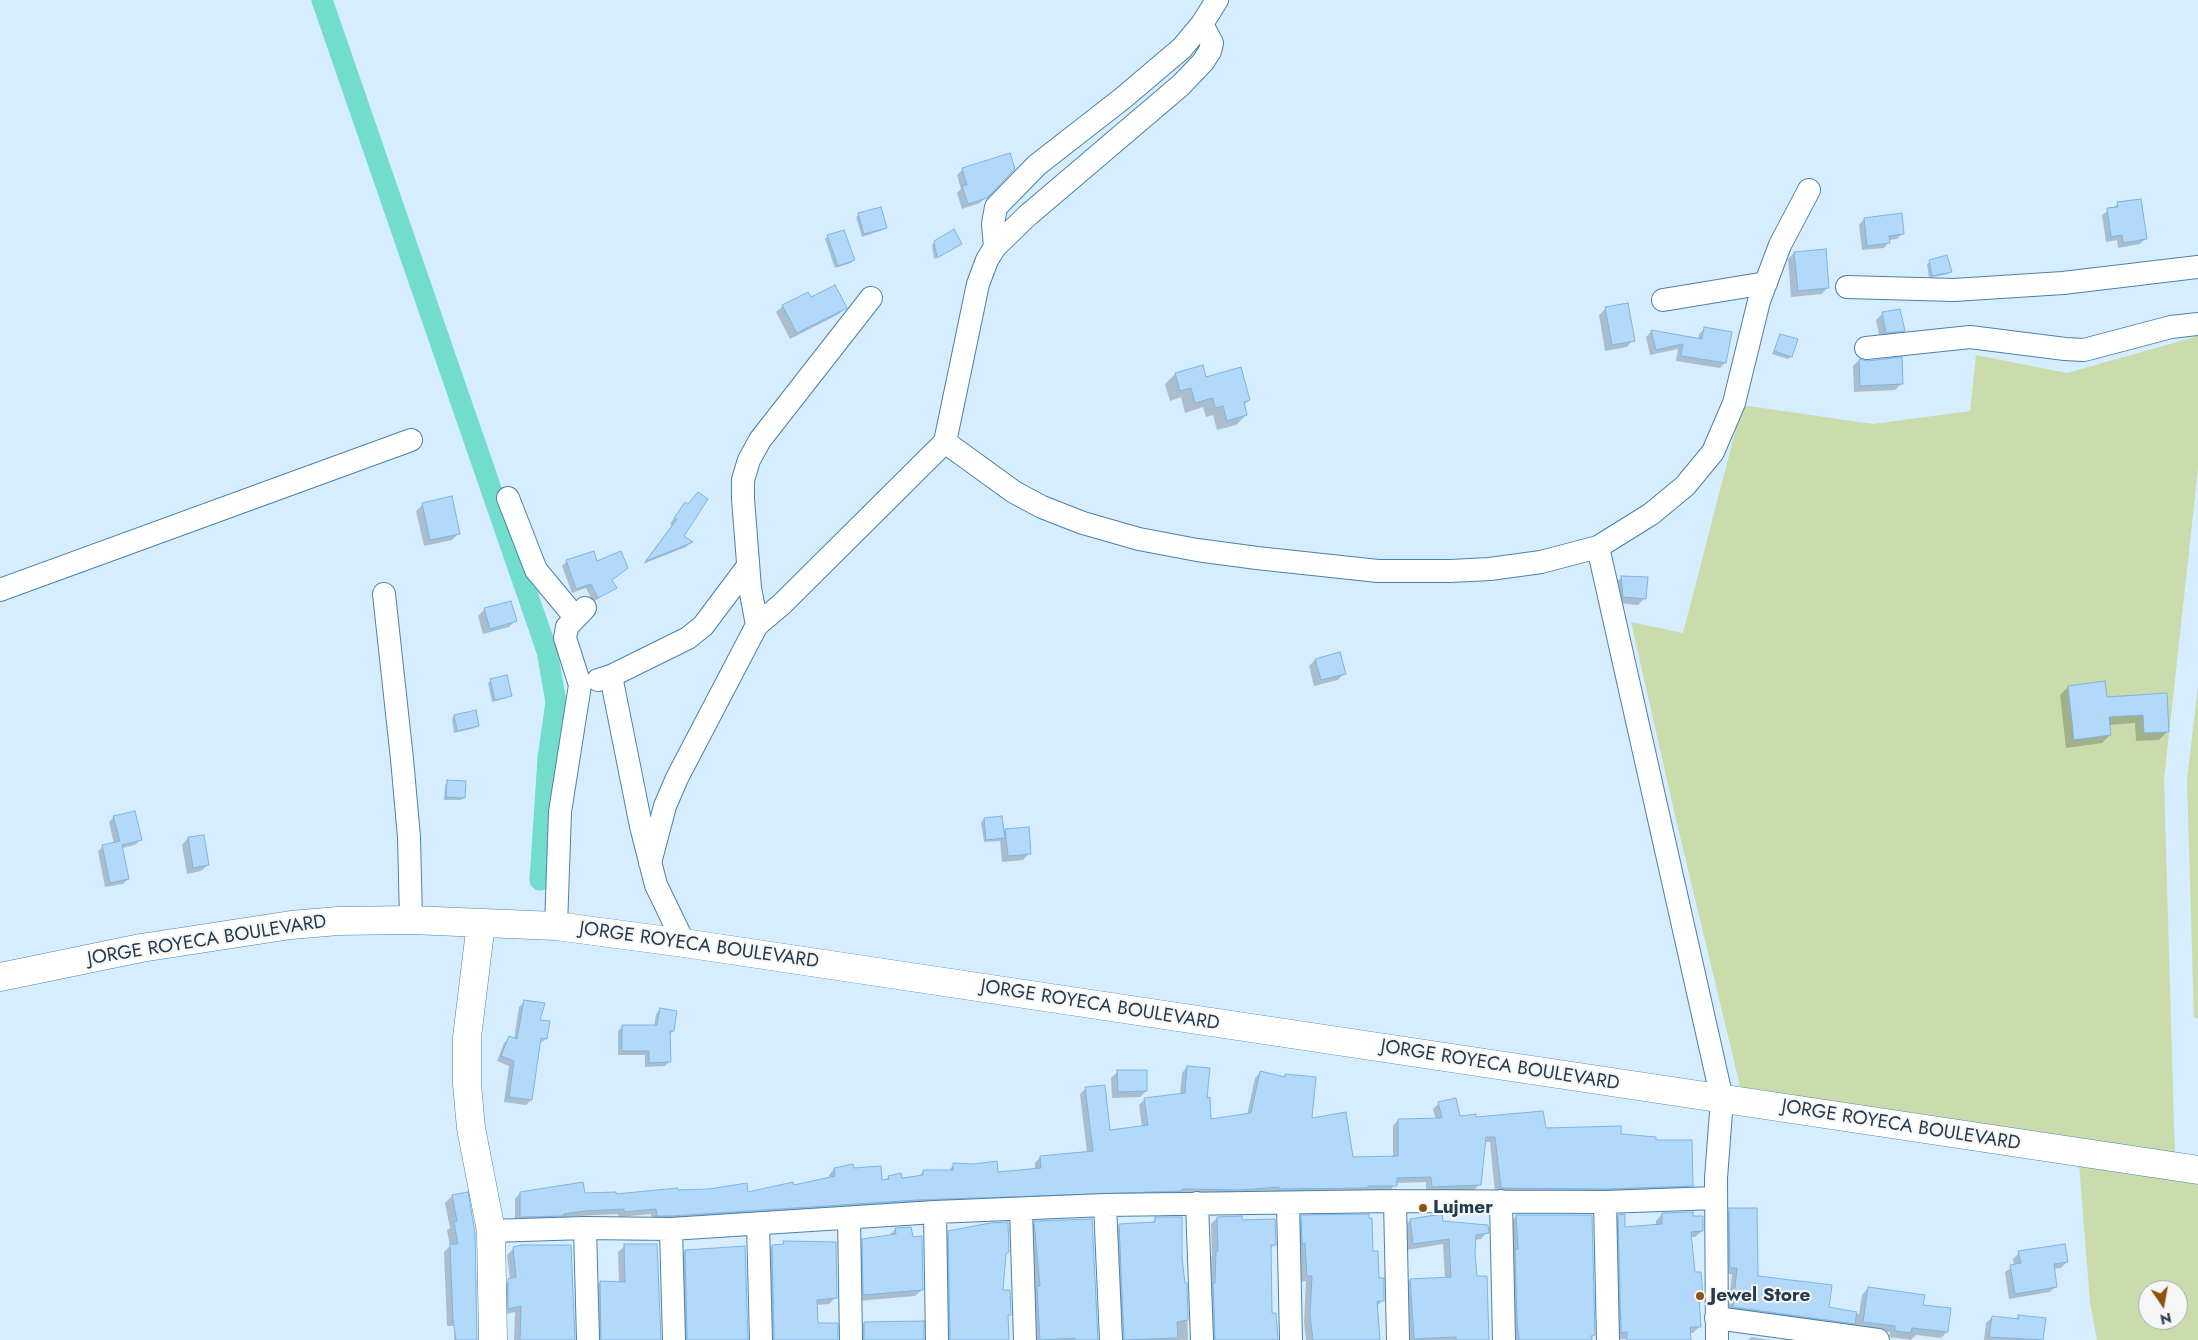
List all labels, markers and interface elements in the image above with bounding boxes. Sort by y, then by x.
street label: JORGE ROYECA BOULEVARD [86,911,328,971]
street label: JORGE ROYECA BOULEVARD [578,918,820,974]
street label: JORGE ROYECA BOULEVARD [979,976,1221,1036]
street label: JORGE ROYECA BOULEVARD [1379,1036,1621,1096]
street label: JORGE ROYECA BOULEVARD [1780,1096,2022,1156]
place label: Lujmer [1433,1197,1493,1219]
marker: Lujmer [1417,1202,1429,1214]
north arrow [2138,1280,2188,1330]
place label: Jewel Store [1710,1285,1810,1307]
marker: Jewel Store [1694,1290,1706,1302]
text: N [2158,1308,2173,1330]

